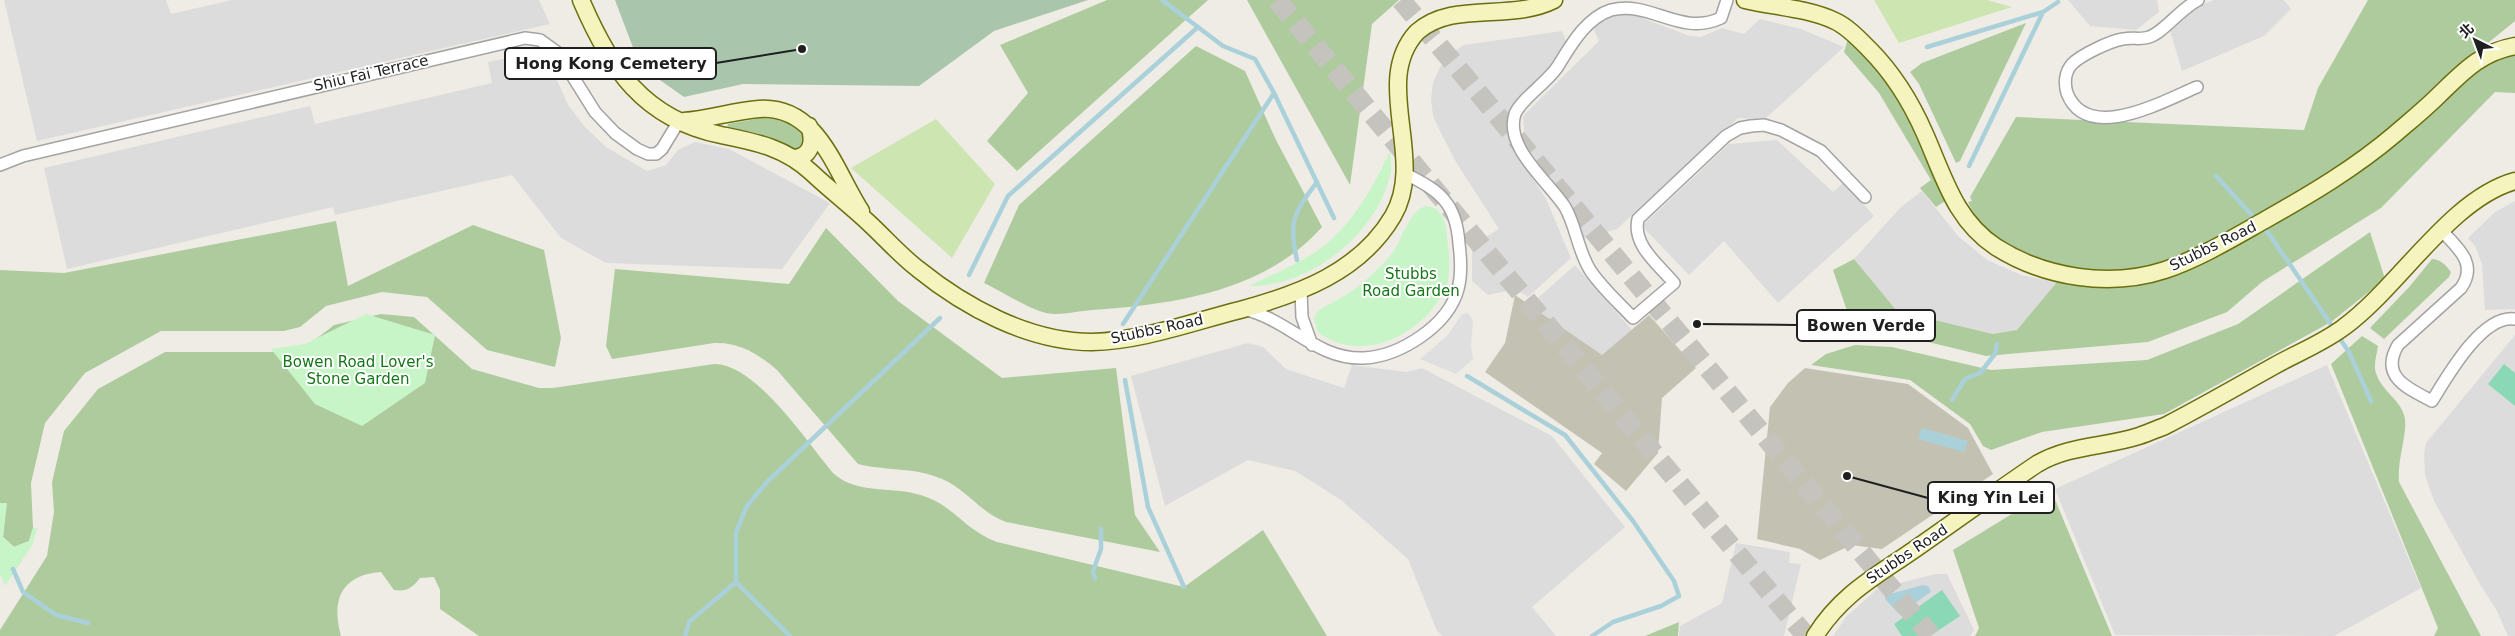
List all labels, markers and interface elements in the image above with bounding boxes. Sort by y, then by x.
north arrow [2450,15,2500,65]
text: 北 [2456,20,2477,41]
callout: Hong Kong Cemetery [505,48,716,79]
street label: Shiu Fai Terrace [312,51,430,95]
text: Hong Kong Cemetery [515,54,707,73]
street label: Stubbs Road [2167,217,2259,275]
park label: Stubbs Road Garden [1362,265,1460,300]
street label: Stubbs Road [1109,310,1205,348]
callout: Bowen Verde [1797,310,1935,341]
text: Bowen Verde [1807,316,1925,335]
park label: Bowen Road Lover's Stone Garden [282,353,434,388]
callout: King Yin Lei [1928,482,2054,513]
text: King Yin Lei [1938,488,2044,507]
street label: Stubbs Road [1863,520,1951,588]

